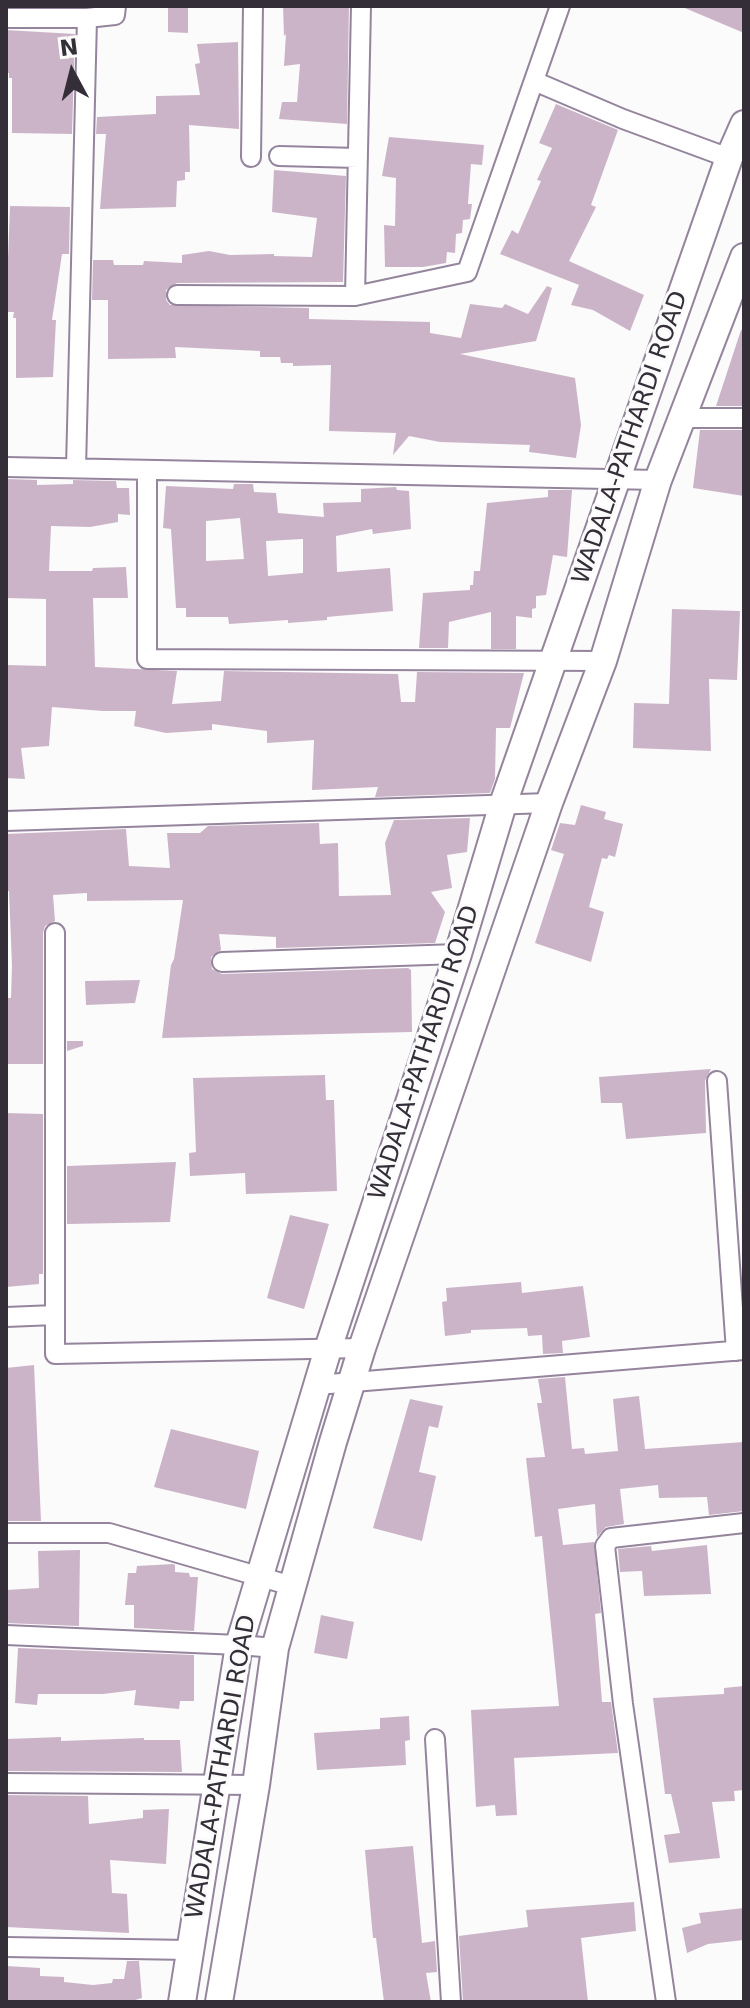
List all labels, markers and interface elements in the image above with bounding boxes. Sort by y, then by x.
north arrow [32,32,112,112]
text: N [58,34,80,61]
street label: WADALA-PATHARDI ROAD [567,288,695,588]
street label: WADALA-PATHARDI ROAD [364,902,486,1204]
street label: WADALA-PATHARDI ROAD [181,1613,263,1921]

